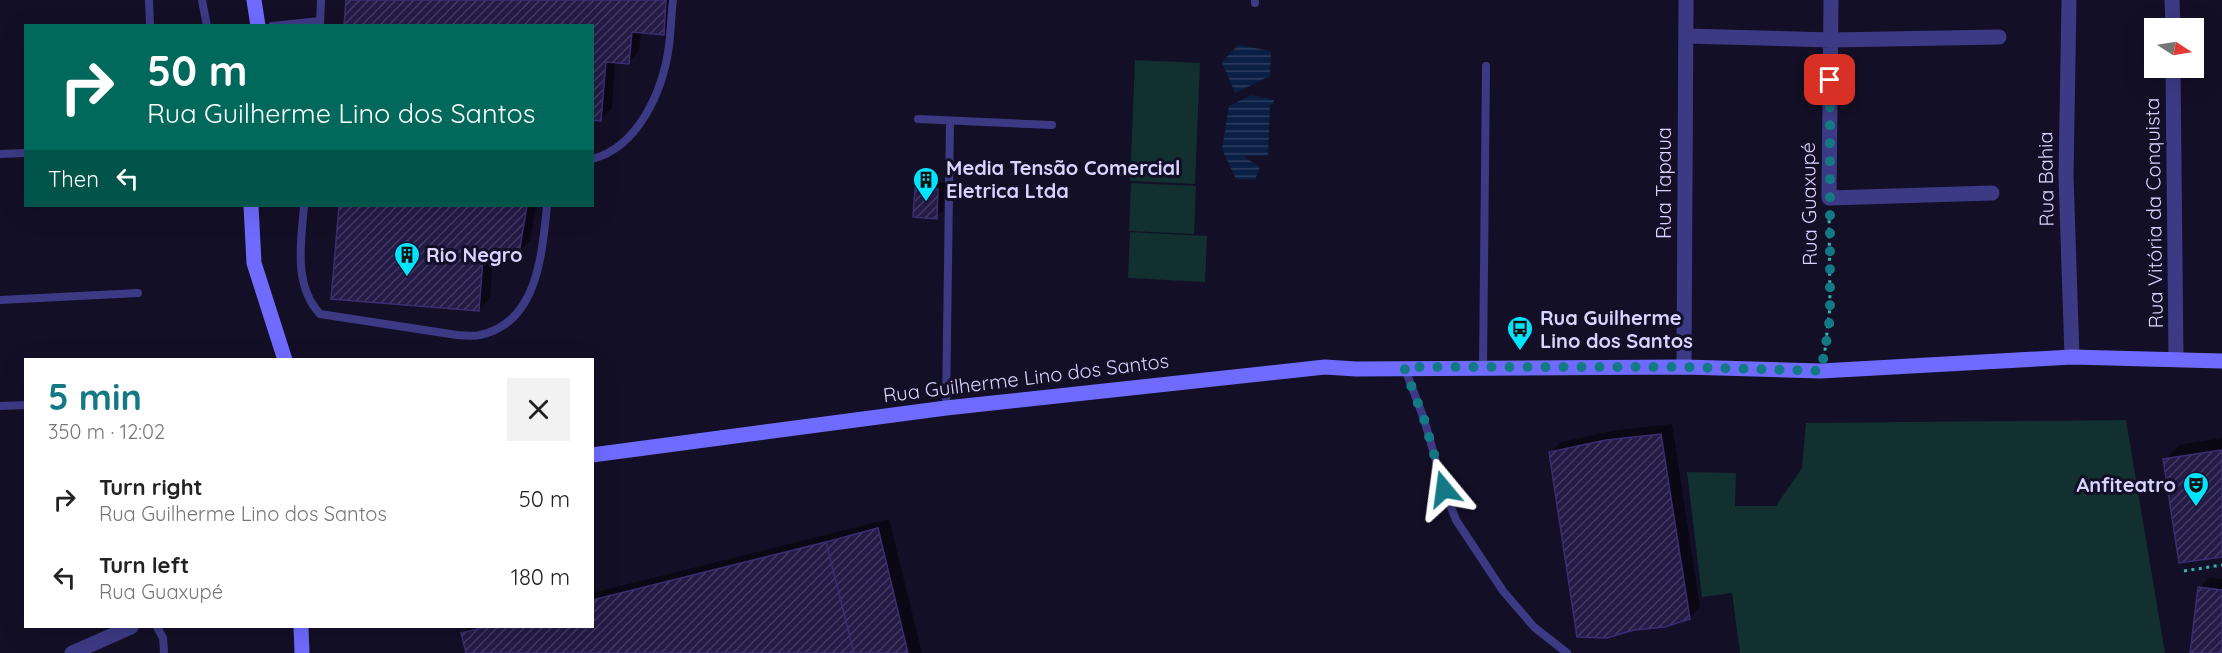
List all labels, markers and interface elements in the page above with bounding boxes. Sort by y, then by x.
north arrow [2144,18,2204,78]
map controls [2144,18,2204,78]
text: 50 m [147,44,247,97]
icon: right [48,48,126,126]
pin [1804,54,1855,105]
icon: arrive [1813,63,1846,96]
text: Rua Guilherme Lino dos Santos [147,96,536,130]
street label: Rua Vitória da Conquista [2139,97,2168,329]
street label: Rua Tapaua [1651,127,1676,239]
street label: Rua Bahia [2032,131,2059,227]
street label: Rua Guaxupé [1795,142,1822,266]
place label: Media Tensão Comercial Eletrica Ltda [946,155,1180,203]
icon: left [111,162,144,195]
text: Then [48,165,99,193]
building icon: Media Tensão Comercial Eletrica Ltda [911,165,941,203]
building icon: Rio Negro [392,240,422,278]
place label: Rio Negro [426,242,522,267]
place label: Rua Guilherme Lino dos Santos [1540,305,1693,353]
bus stop icon: Rua Guilherme Lino dos Santos [1505,314,1535,352]
street label: Rua Guilherme Lino dos Santos [882,348,1170,407]
text: 5 min [48,374,142,419]
button: close [507,378,570,441]
text: 350 m · 12:02 [48,419,165,444]
position arrow [1412,457,1476,521]
theatre icon: Anfiteatro [2181,470,2211,508]
place label: Anfiteatro [2076,472,2176,497]
text: Turn right [99,473,203,501]
icon: right [48,483,81,516]
text: 50 m [519,485,570,513]
text: Rua Guilherme Lino dos Santos [99,501,387,526]
text: Turn left [99,551,189,579]
icon: left [48,561,81,594]
text: 180 m [511,563,570,591]
text: Rua Guaxupé [99,579,223,604]

